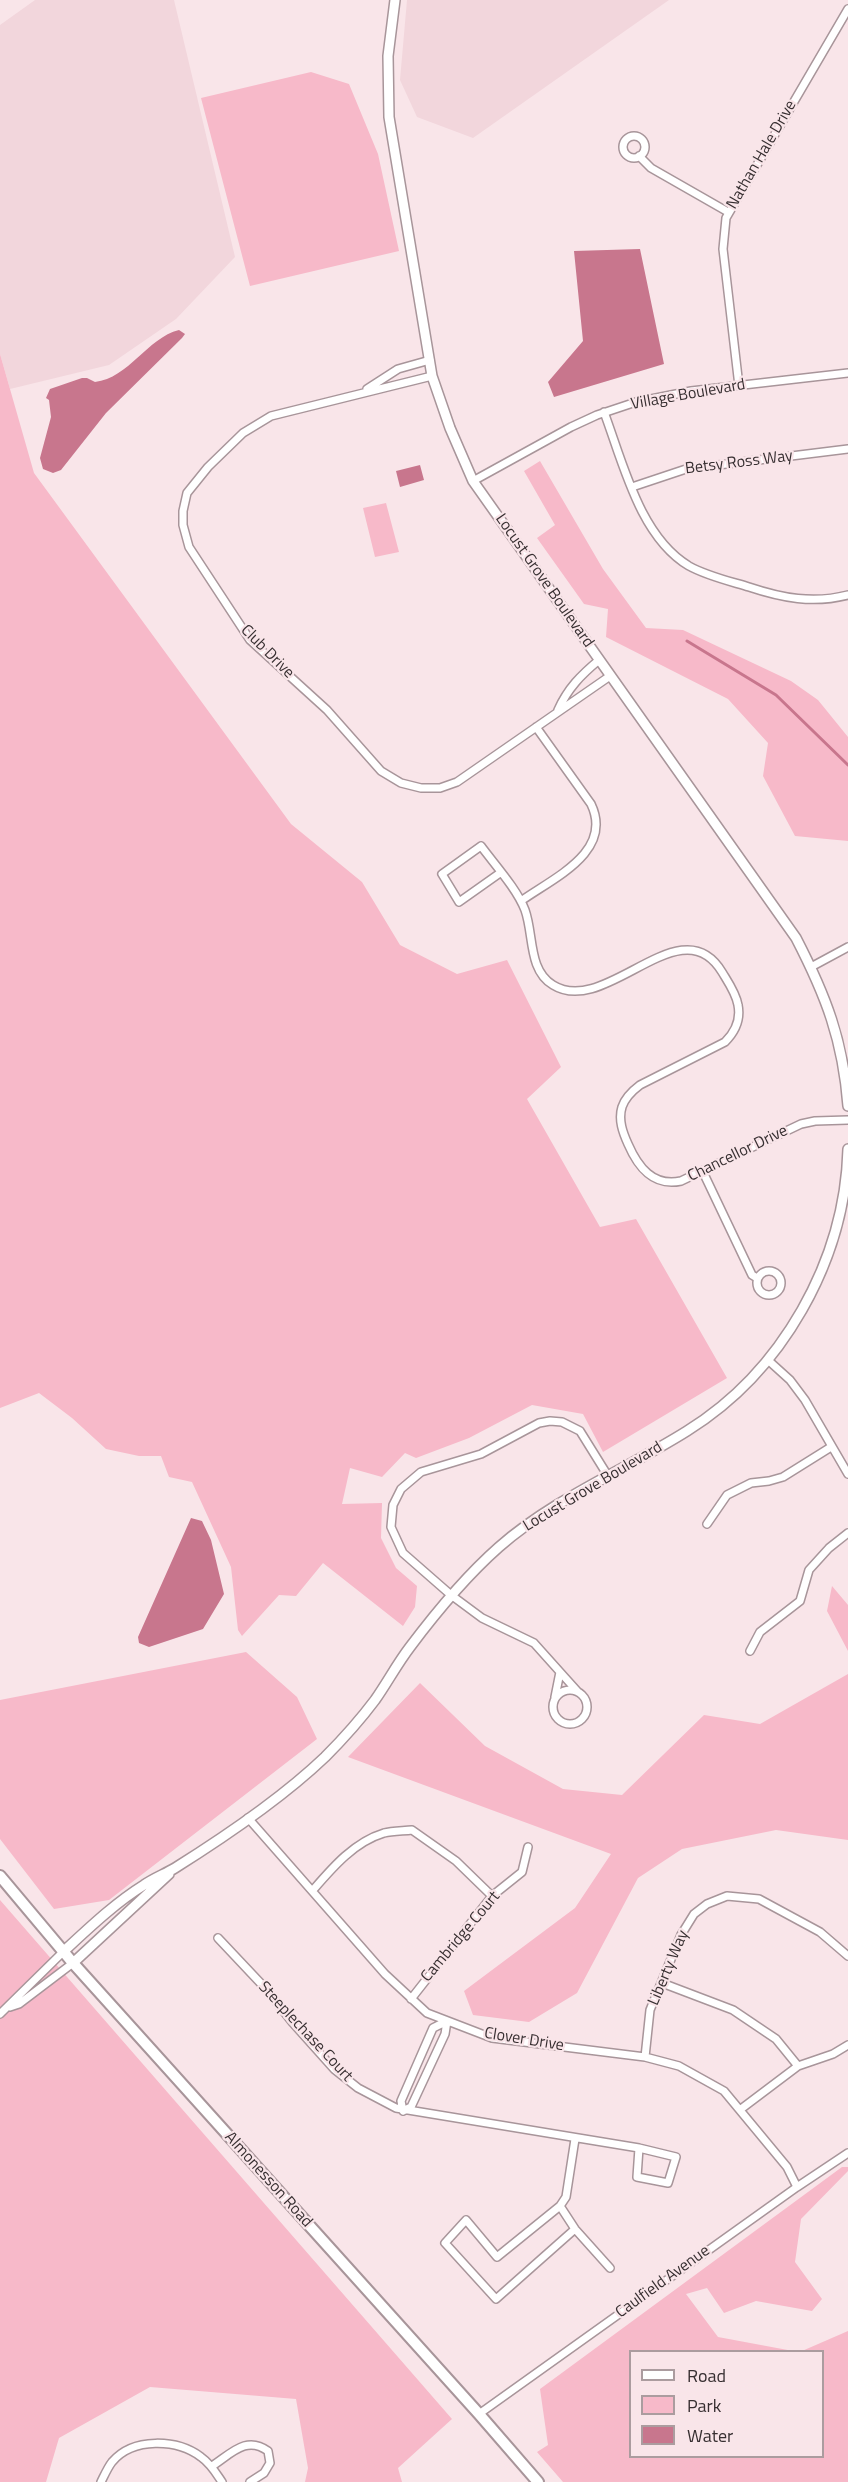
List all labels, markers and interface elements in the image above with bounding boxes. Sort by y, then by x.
street label: Nathan Hale Drive [723,97,801,213]
street label: Village Boulevard [629,375,747,415]
street label: Betsy Ross Way [684,447,794,479]
street label: Locust Grove Boulevard [491,511,597,651]
street label: Club Drive [236,621,298,683]
street label: Chancellor Drive [685,1122,791,1186]
street label: Locust Grove Boulevard [520,1438,666,1536]
street label: Cambridge Court [417,1888,505,1986]
street label: Liberty Way [645,1928,693,2008]
street label: Steeplechase Court [254,1978,356,2086]
street label: Clover Drive [483,2024,565,2056]
street label: Almonesson Road [220,2128,316,2232]
street label: Caulfield Avenue [612,2241,714,2323]
legend [629,2350,824,2458]
text: Road [687,2362,726,2389]
text: Park [687,2392,721,2419]
text: Water [687,2422,733,2449]

